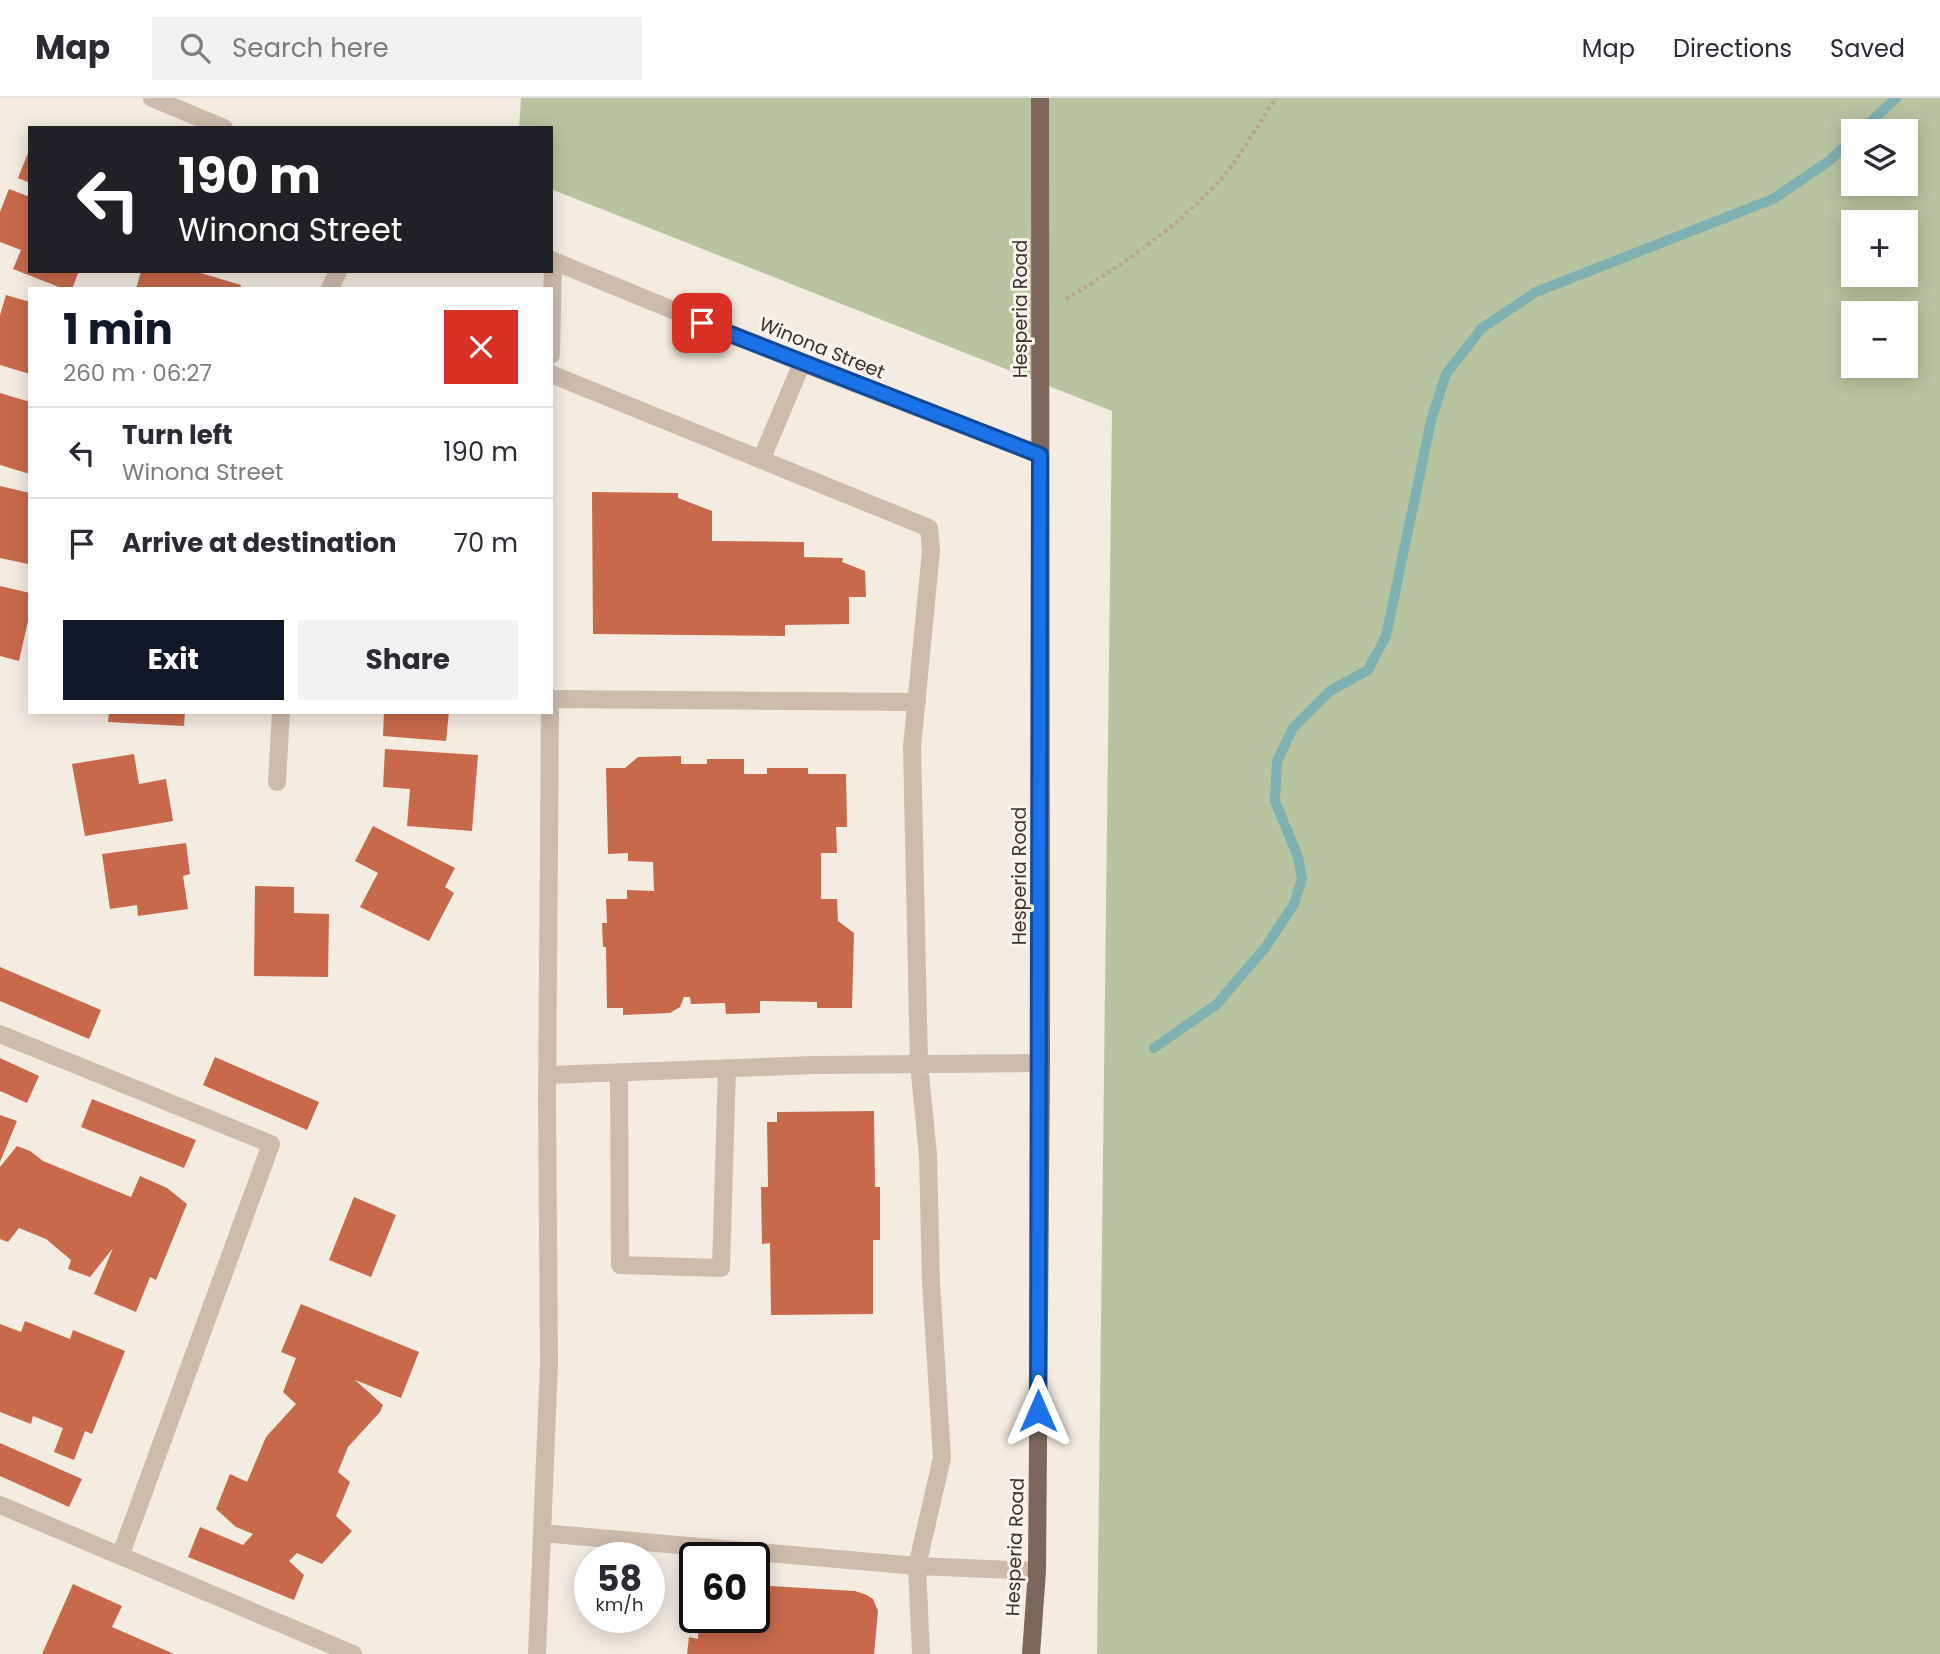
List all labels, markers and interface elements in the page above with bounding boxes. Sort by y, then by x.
search box [152,17,642,80]
text: Map [35,24,110,71]
icon: search [176,29,214,67]
text: Search here [232,30,389,66]
text: Map [1582,32,1635,65]
text: Directions [1673,32,1792,65]
text: Saved [1830,32,1905,65]
map controls [1841,119,1918,378]
button: layers [1841,119,1918,196]
text: 190 m [178,142,321,210]
icon: left [63,154,154,245]
text: Winona Street [178,207,402,252]
button: + [1841,210,1918,287]
street label: Hesperia Road [1007,240,1034,378]
pin [672,293,732,353]
text: 1 min [63,300,173,359]
button: − [1841,301,1918,378]
icon: arrive [683,304,721,342]
button: close [444,310,518,384]
street label: Winona Street [755,311,889,386]
text: 260 m · 06:27 [63,357,212,389]
text: Turn left [122,417,233,453]
icon: left [63,434,101,472]
text: 190 m [443,434,518,470]
text: Winona Street [122,456,283,488]
icon: arrive [63,525,101,563]
text: Arrive at destination [122,525,397,561]
text: 70 m [454,525,518,561]
button: Exit [63,620,284,700]
button: Share [298,620,518,700]
street label: Hesperia Road [1006,807,1033,945]
position arrow [1001,1374,1075,1448]
street label: Hesperia Road [999,1477,1031,1617]
speed limit sign: 60 [679,1542,770,1633]
text: 58 [597,1554,642,1603]
text: km/h [596,1592,643,1617]

